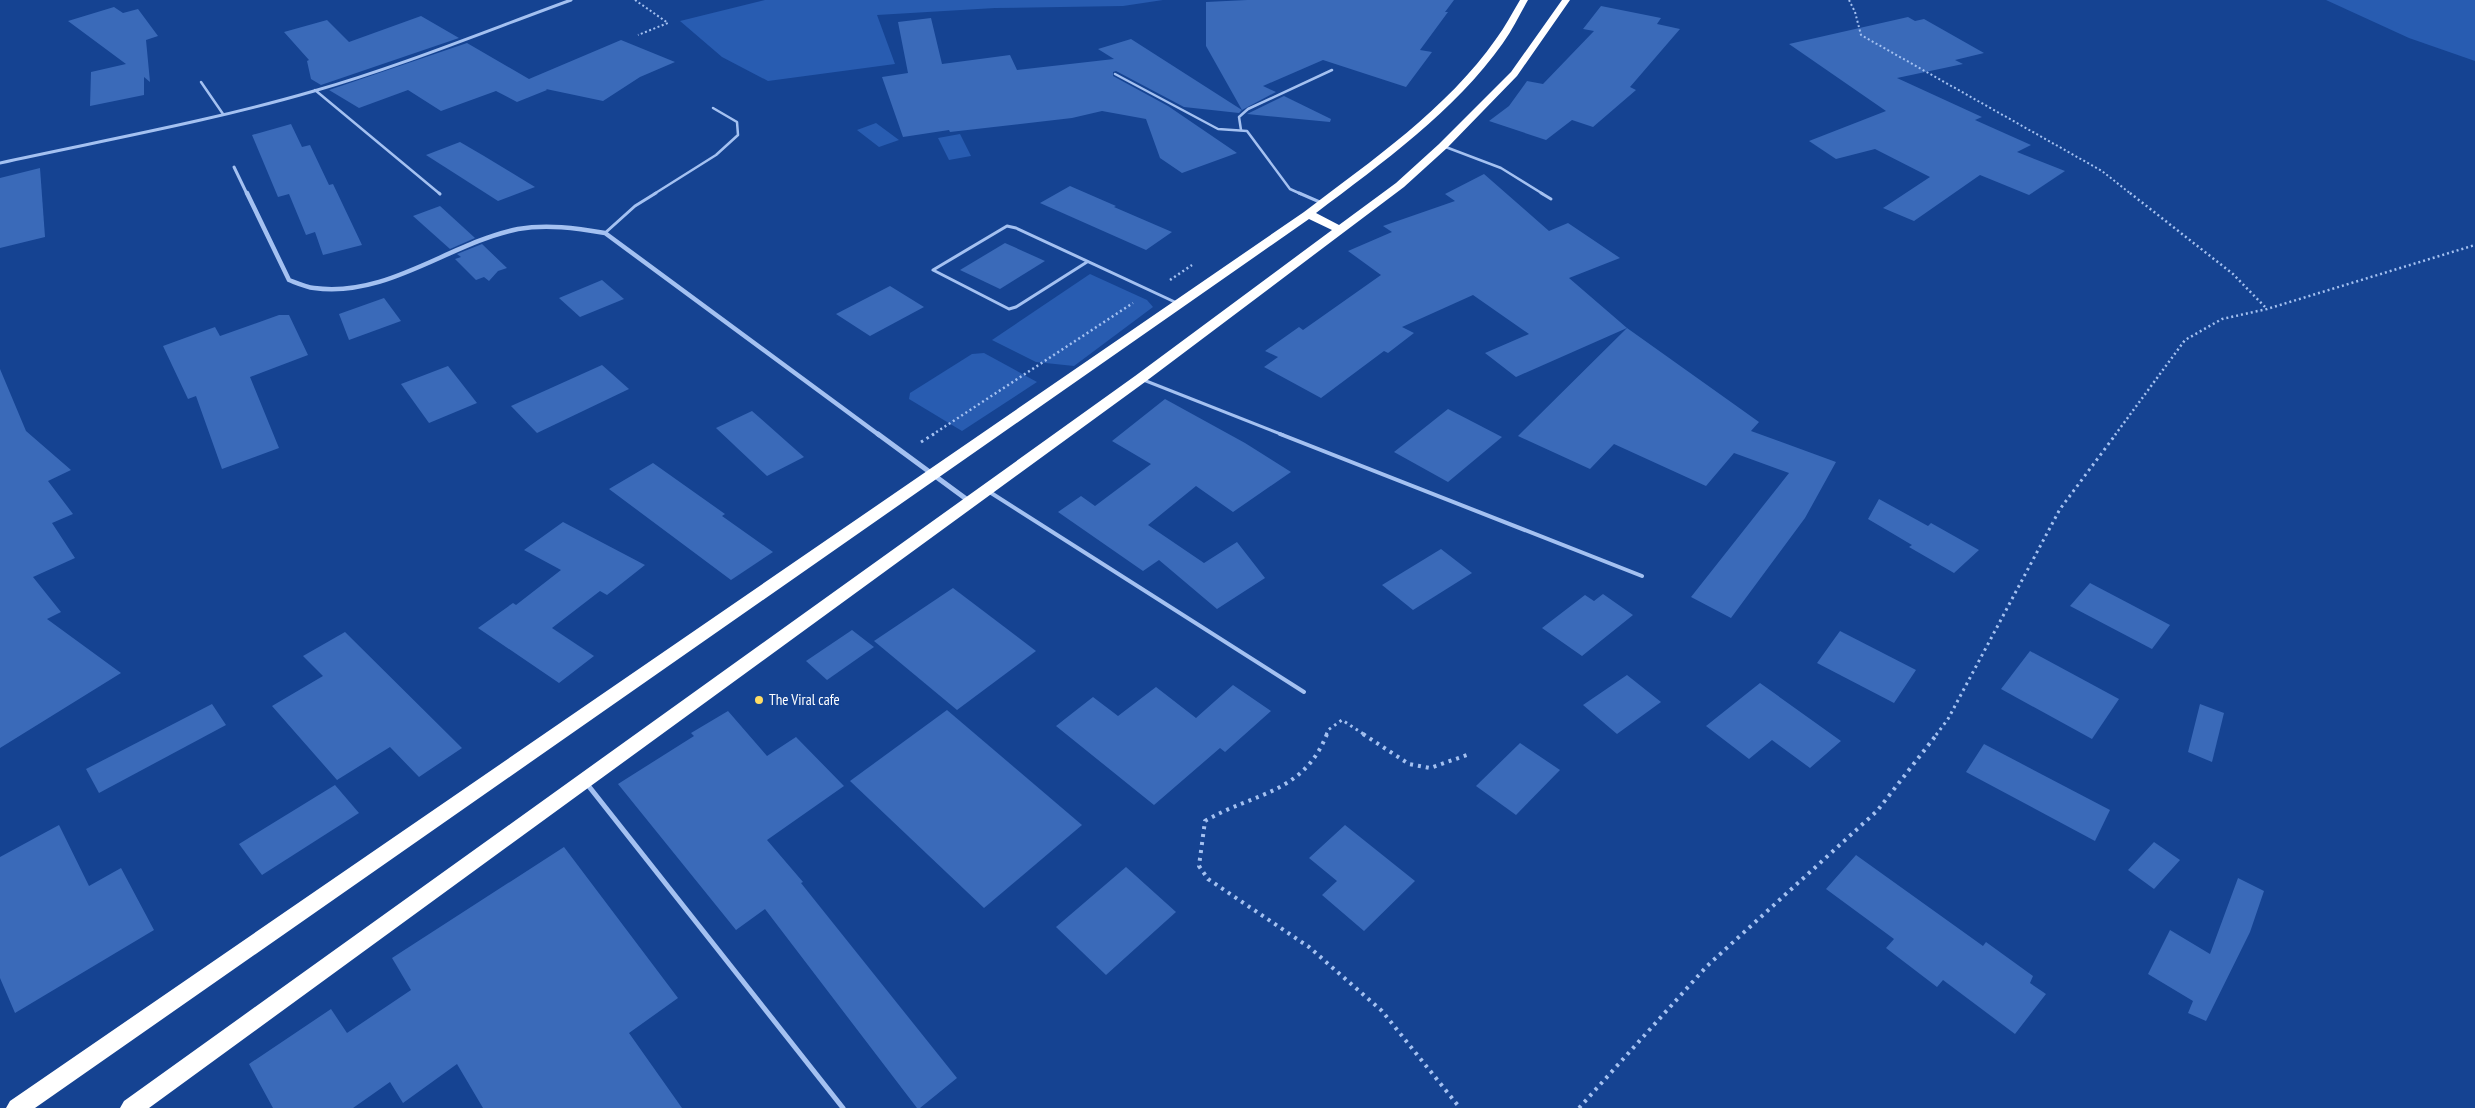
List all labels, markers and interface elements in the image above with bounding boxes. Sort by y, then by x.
place label: The Viral cafe [769,690,840,709]
marker: The Viral cafe [753,694,765,706]

